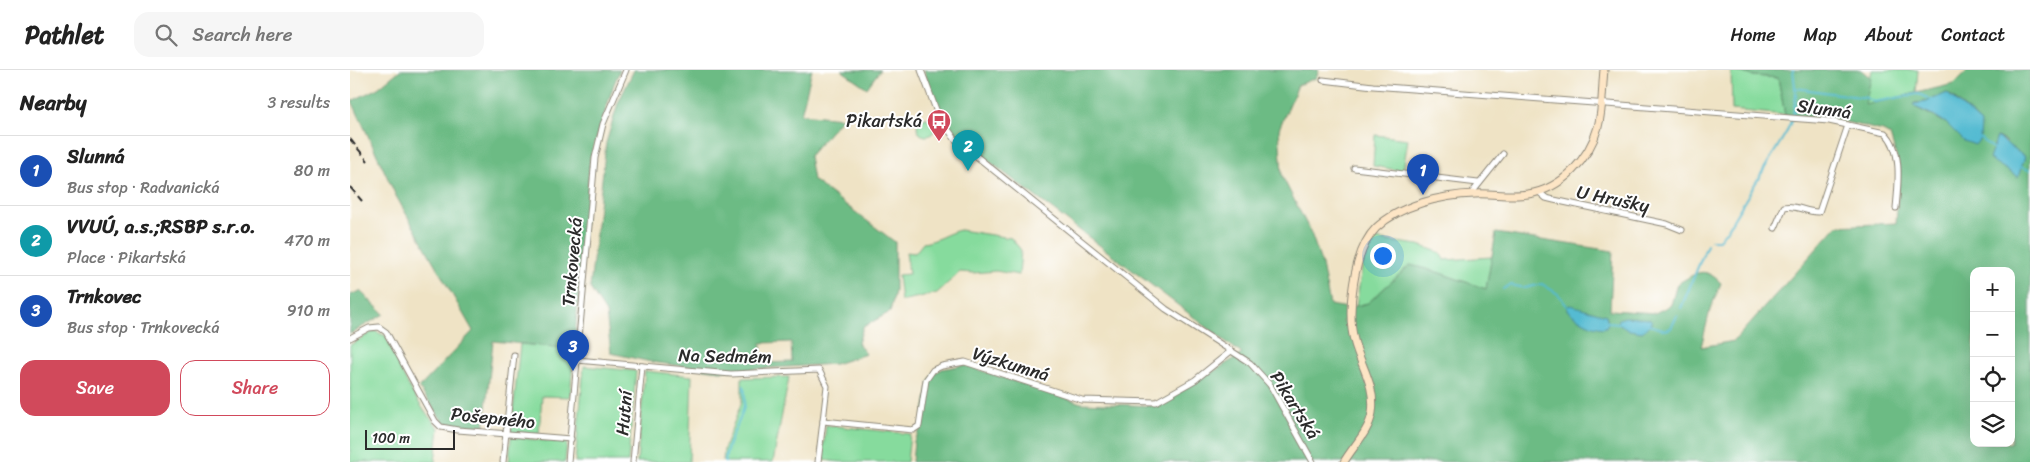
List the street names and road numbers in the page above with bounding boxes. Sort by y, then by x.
street label: Slunná [1795,89,1853,129]
street label: U Hrušky [1574,176,1653,222]
street label: Trnkovecká [552,216,592,308]
street label: Výzkumná [969,337,1053,391]
street label: Na Sedmém [678,339,772,373]
street label: Pikartská [1261,364,1329,446]
street label: Hutní [606,387,642,437]
street label: Pošepného [449,398,537,438]

